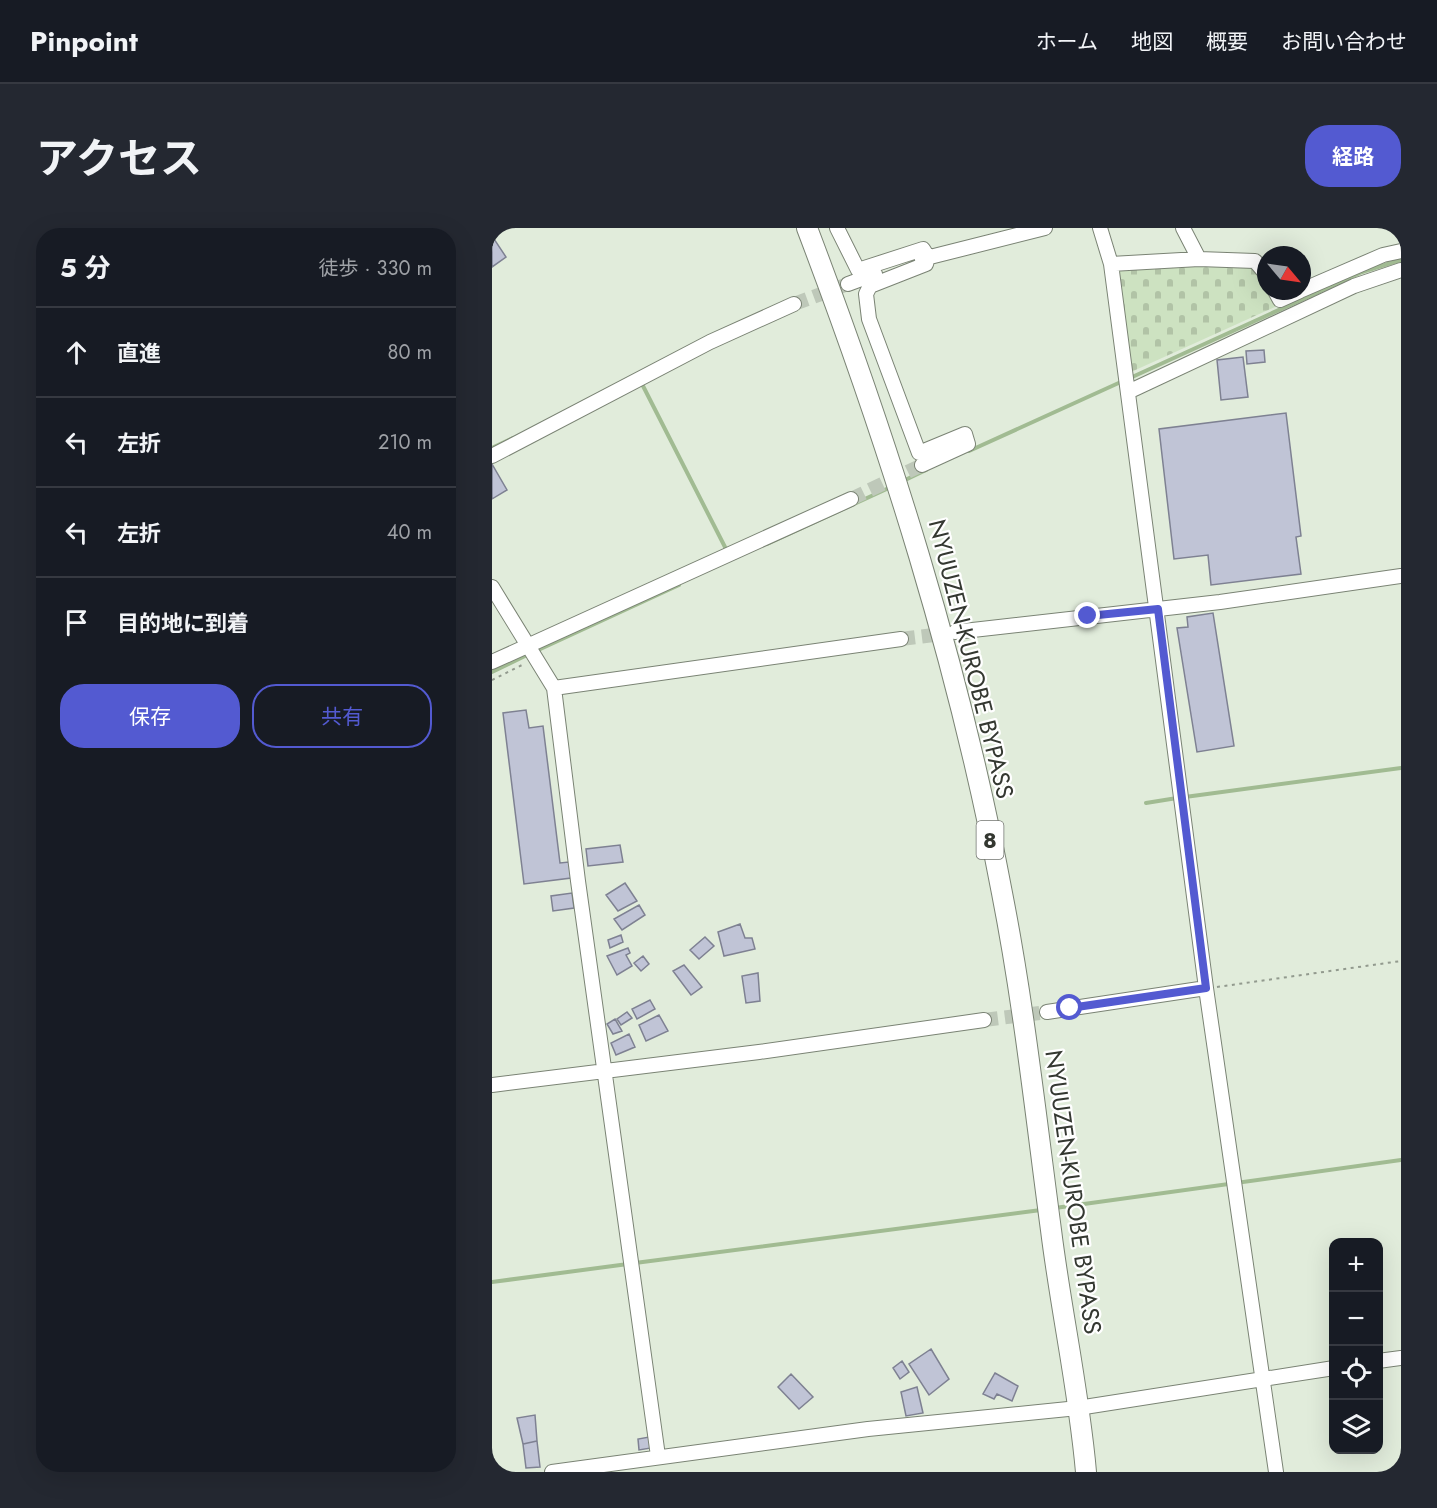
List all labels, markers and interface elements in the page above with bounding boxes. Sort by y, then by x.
text: Pinpoint [30,21,138,62]
text: ホーム [1036,27,1098,57]
text: 地図 [1131,27,1173,57]
text: 概要 [1206,27,1248,57]
text: お問い合わせ [1281,27,1407,57]
button: 経路 [1305,125,1401,187]
text: アクセス [36,128,202,189]
north arrow [1257,246,1311,300]
text: 5 分 [60,249,111,287]
text: 徒歩 · 330 m [319,254,432,283]
icon: ahead [60,336,93,369]
text: 直進 [117,337,161,369]
text: 80 m [387,338,432,367]
icon: left [60,426,93,459]
text: 左折 [117,427,161,459]
text: 210 m [378,428,432,457]
icon: left [60,516,93,549]
street label: NYUUZEN-KUROBE BYPASS [920,516,1023,802]
text: 左折 [117,517,161,549]
text: 40 m [387,518,432,547]
route end [1074,602,1100,628]
icon: arrive [60,606,93,639]
text: 目的地に到着 [117,607,249,639]
button: 保存 [60,684,240,748]
button: 共有 [252,684,432,748]
road number: 8 [976,821,1004,859]
route start [1056,994,1082,1020]
street label: NYUUZEN-KUROBE BYPASS [1036,1048,1111,1336]
map controls [1329,1238,1383,1454]
button: + [1329,1238,1383,1292]
button: − [1329,1292,1383,1346]
button: locate [1329,1346,1383,1400]
button: layers [1329,1400,1383,1454]

